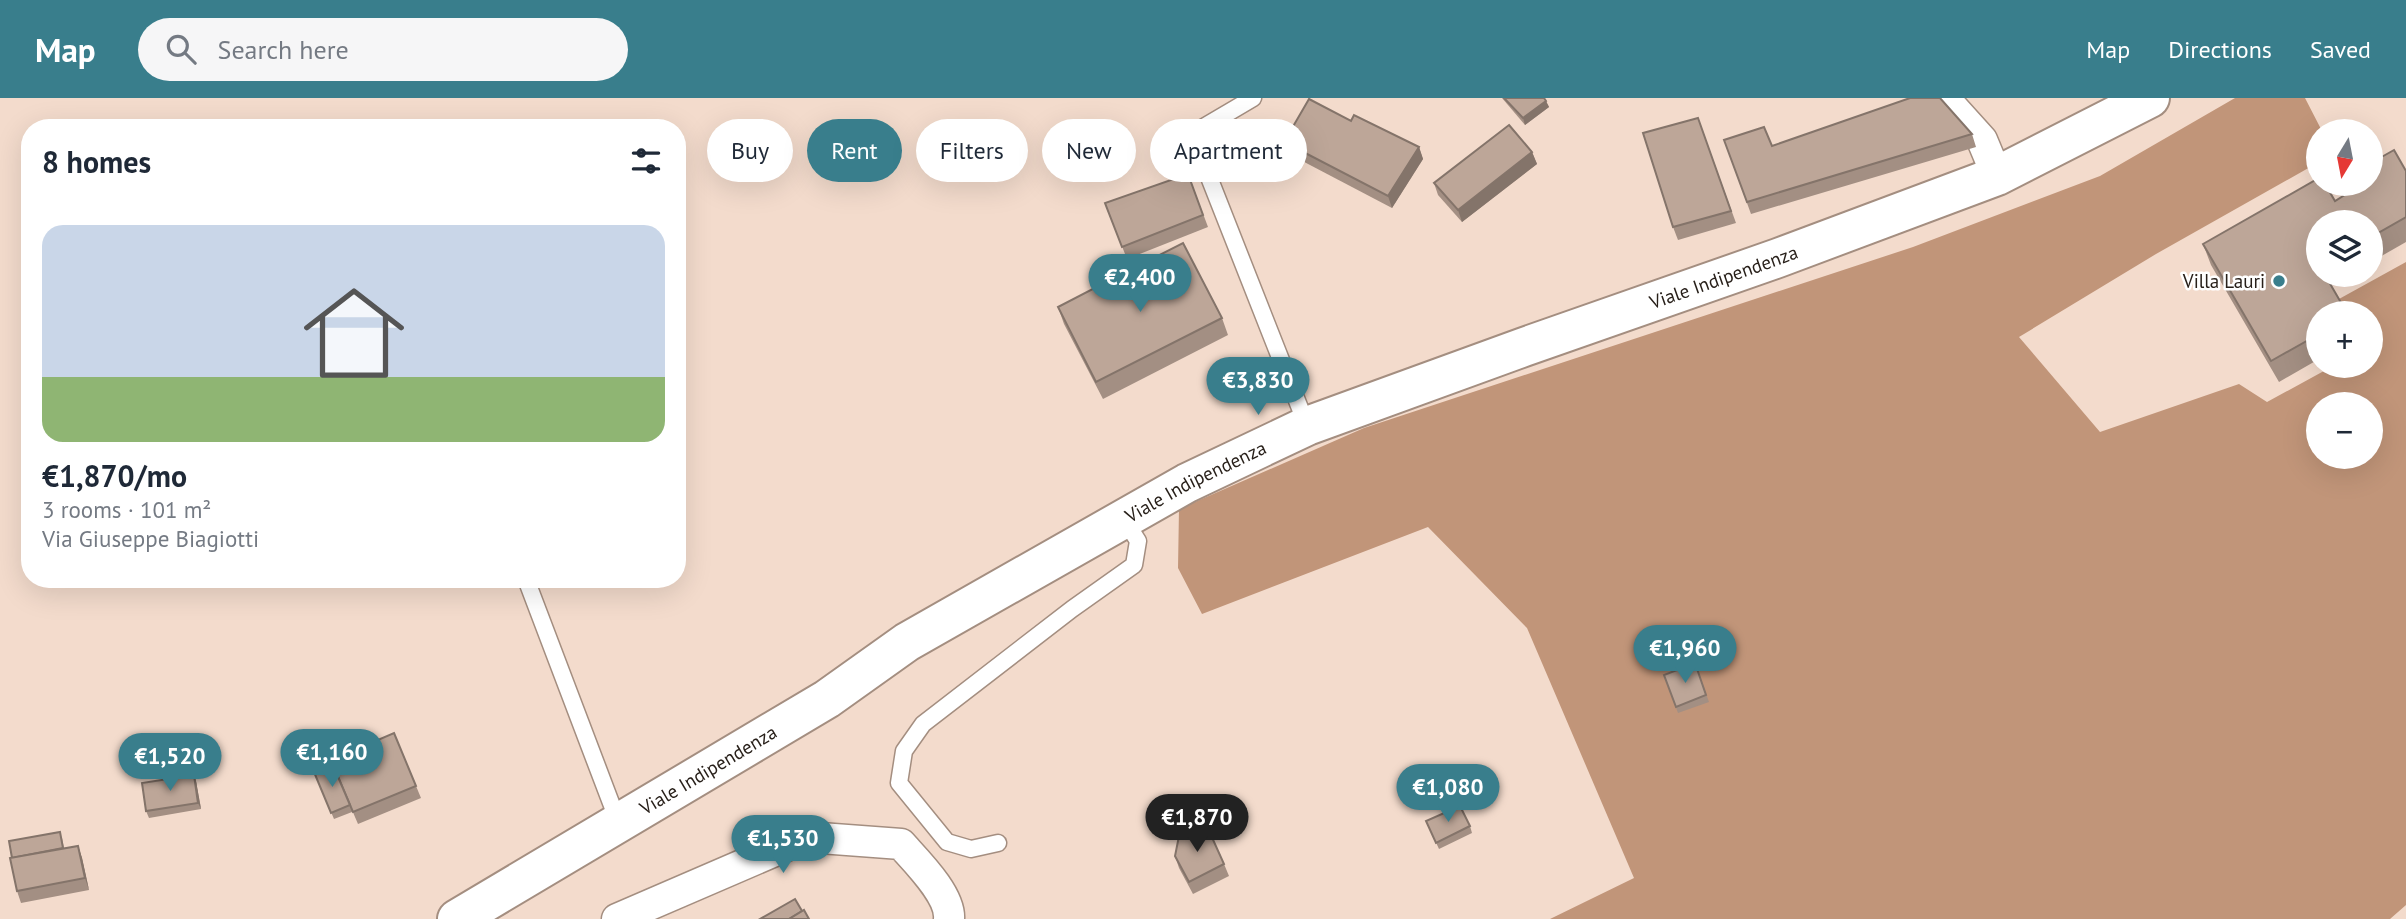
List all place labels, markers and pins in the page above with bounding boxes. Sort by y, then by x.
pin: €2,400 [1083,254,1197,314]
place label: Villa Lauri [2182,269,2265,293]
marker: Villa Lauri [2271,273,2287,289]
pin: €3,830 [1201,358,1315,417]
pin: €1,960 [1628,626,1742,685]
pin: €1,160 [275,730,389,789]
pin: €1,520 [113,734,227,793]
pin: €1,080 [1391,764,1505,824]
pin: €1,870 [1140,794,1254,854]
pin: €1,530 [726,816,840,875]

